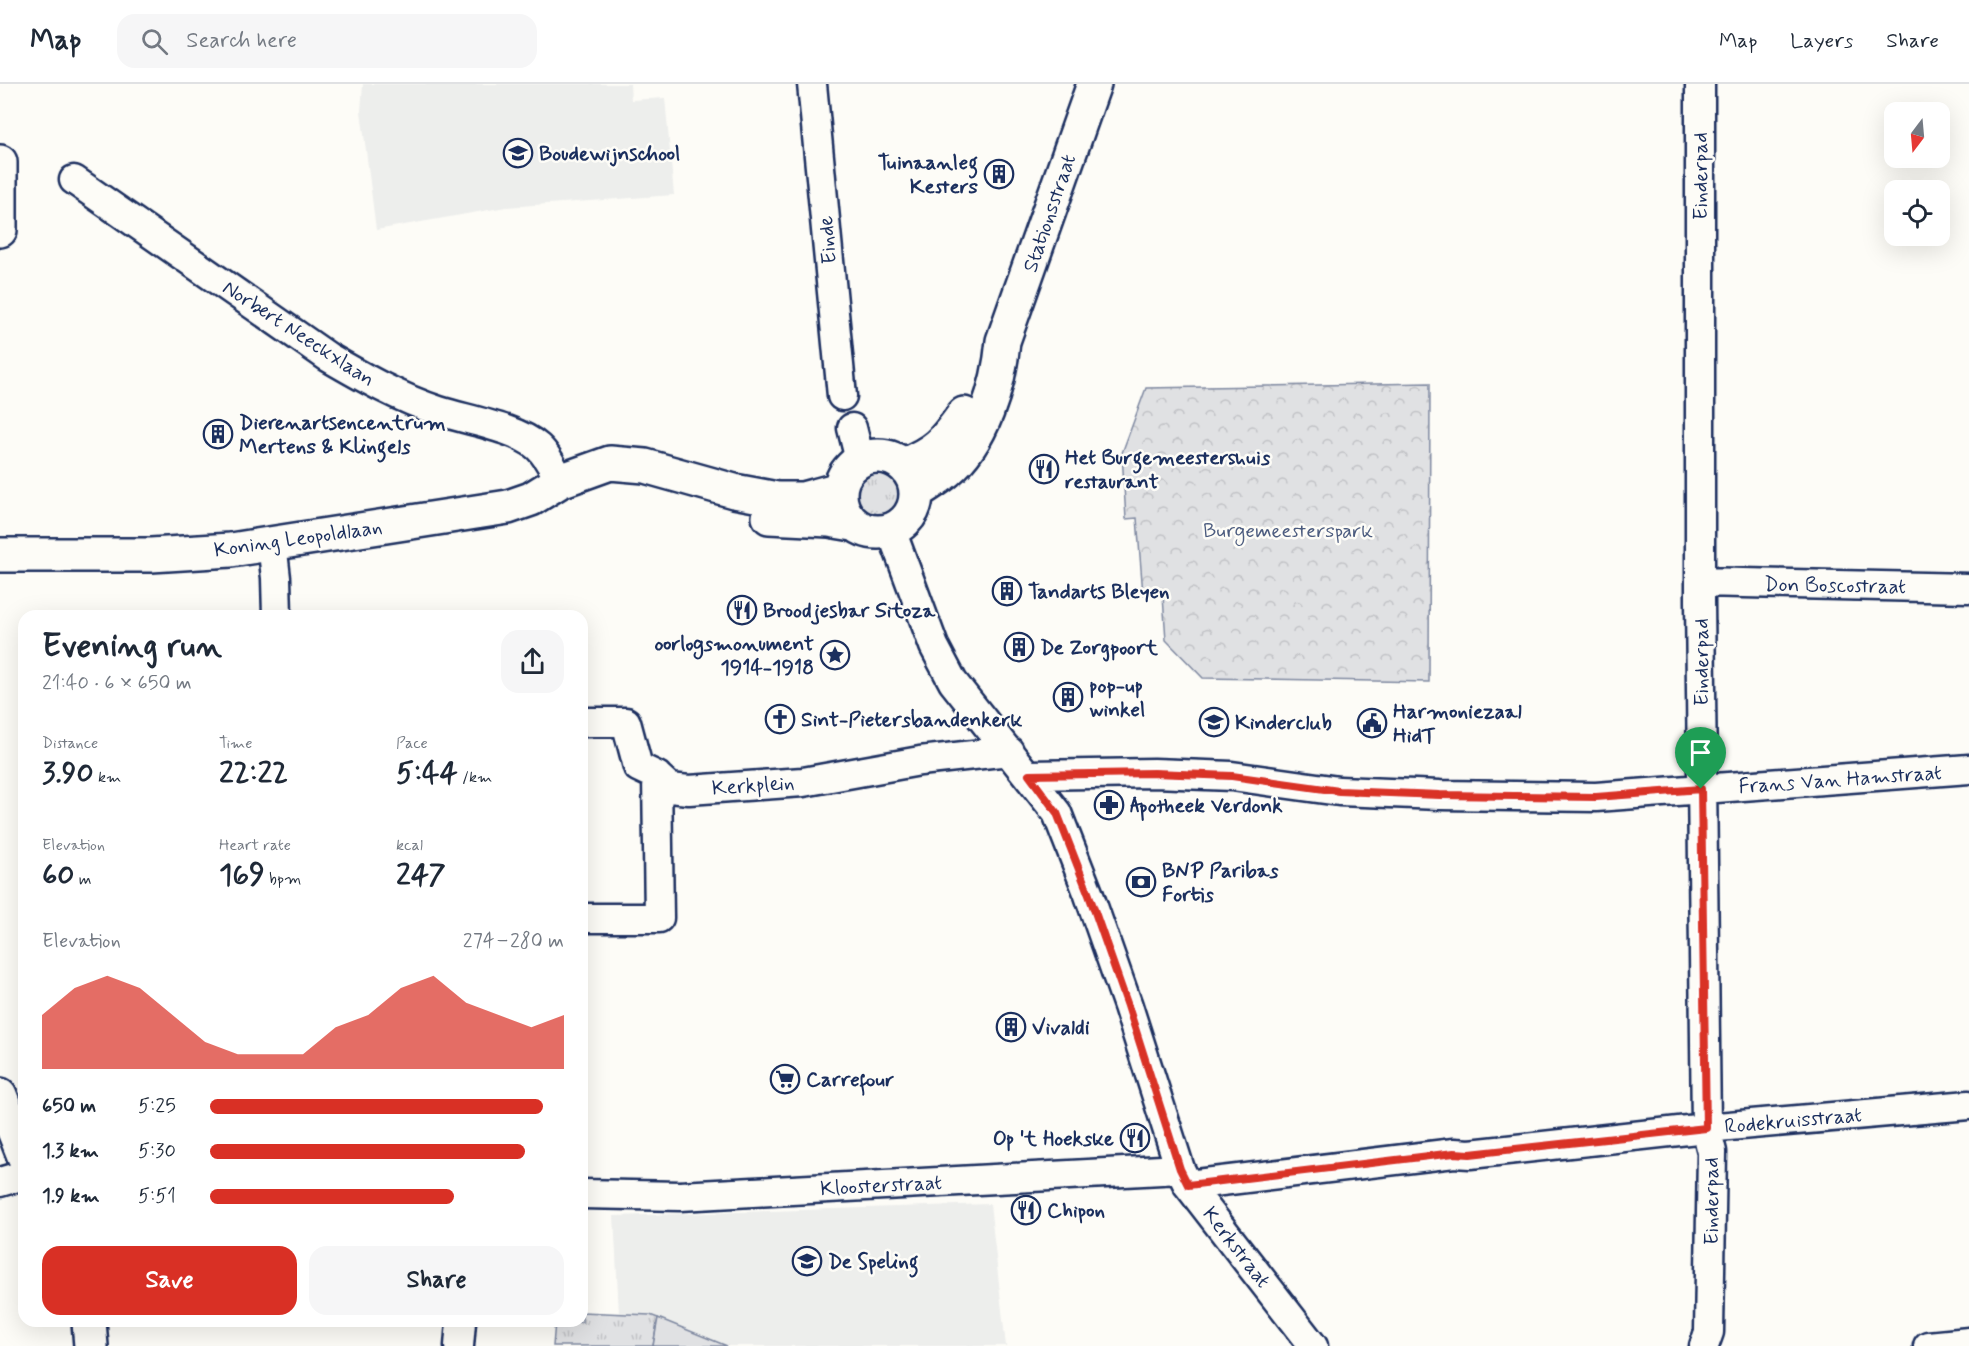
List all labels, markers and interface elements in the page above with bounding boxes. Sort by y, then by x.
search box [117,14,537,68]
text: Map [30,23,81,60]
icon: search [138,25,171,58]
text: Search here [186,27,297,55]
text: Map [1719,27,1757,55]
text: Layers [1790,27,1853,55]
text: Share [1886,27,1939,55]
north arrow [1884,102,1950,168]
map controls [1884,102,1950,246]
street label: Einderpad [1687,132,1715,220]
school or university icon: Boudewijnschool [502,137,534,169]
place label: Boudewijnschool [539,140,680,168]
place label: Tuinaanleg Kesters [878,149,979,201]
street label: Stationsstraat [1017,150,1083,276]
building icon: Tuinaanleg Kesters [983,158,1015,190]
button: locate [1884,180,1950,246]
street label: Einde [812,215,844,265]
street label: Norbert Neeckxlaan [217,274,380,394]
place label: Dierenartsencentrum Mertens & Klingels [239,409,446,463]
building icon: Dierenartsencentrum Mertens & Klingels [202,418,234,450]
place label: Het Burgemeestershuis restaurant [1065,444,1271,496]
restaurant icon: Het Burgemeestershuis restaurant [1028,453,1060,485]
street label: Koning Leopoldlaan [212,513,384,565]
park label: Burgemeesterspark [1203,517,1373,546]
street label: Don Boscostraat [1764,571,1906,601]
building icon: Tandarts Bleyen [991,575,1023,607]
place label: Tandarts Bleyen [1028,578,1170,606]
restaurant icon: Broodjesbar Sitoza [726,594,758,626]
place label: Broodjesbar Sitoza [763,597,937,625]
street label: Einderpad [1688,618,1716,706]
text: Evening run [42,625,222,669]
button: share [501,630,564,693]
place label: oorlogsmonument 1914-1918 [655,630,814,682]
building icon: De Zorgpoort [1003,631,1035,663]
place label: De Zorgpoort [1040,634,1159,662]
place icon: oorlogsmonument 1914-1918 [819,639,851,671]
text: 21:40 · 6 × 650 m [42,670,192,697]
place label: pop-up winkel [1089,672,1145,724]
building icon: pop-up winkel [1052,681,1084,713]
place label: Harmoniezaal HidT [1393,698,1522,750]
church icon: Sint-Pietersbandenkerk [764,703,796,735]
place label: Sint-Pietersbandenkerk [801,706,1022,734]
school or university icon: Kinderclub [1198,706,1230,738]
public building icon: Harmoniezaal HidT [1356,707,1388,739]
place label: Kinderclub [1235,709,1332,737]
pin [1675,727,1726,789]
text: Distance [42,733,98,754]
text: Time [219,733,253,754]
text: Pace [396,733,428,754]
icon: arrive [1684,736,1717,769]
text: 3.90 [42,754,94,793]
text: 22:22 [219,754,288,793]
text: 5:44 [396,754,458,793]
street label: Frans Van Hamstraat [1738,759,1943,801]
text: km [94,767,121,788]
text: /km [458,767,492,788]
street label: Kerkplein [711,769,795,803]
pharmacy icon: Apotheek Verdonk [1093,789,1125,821]
place label: Apotheek Verdonk [1130,792,1283,821]
text: Elevation [42,835,105,856]
text: Heart rate [219,835,291,856]
text: kcal [396,835,423,856]
text: 60 [42,856,75,895]
text: 169 [219,856,265,895]
text: 247 [396,856,446,895]
place label: BNP Paribas Fortis [1162,857,1279,909]
bank icon: BNP Paribas Fortis [1125,866,1157,898]
text: m [75,869,92,890]
text: bpm [265,869,301,890]
text: Elevation [42,928,121,955]
text: 274–280 m [463,928,564,955]
building icon: Vivaldi [995,1011,1027,1043]
place label: Vivaldi [1032,1014,1090,1042]
supermarket icon: Carrefour [769,1063,801,1095]
place label: Carrefour [806,1066,894,1096]
text: 650 m [42,1093,96,1120]
text: 5:25 [138,1093,176,1120]
street label: Rodekruisstraat [1723,1101,1863,1141]
restaurant icon: Op 't Hoekske [1119,1122,1151,1154]
place label: Op 't Hoekske [993,1125,1114,1153]
text: 1.3 km [42,1138,99,1165]
text: 5:30 [138,1138,176,1165]
street label: Einderpad [1698,1157,1726,1245]
street label: Kloosterstraat [819,1169,943,1203]
text: 1.9 km [42,1183,100,1210]
text: 5:51 [138,1183,176,1210]
restaurant icon: Chipon [1010,1194,1042,1226]
place label: Chipon [1047,1197,1105,1225]
street label: Kerkstraat [1196,1201,1277,1294]
school or university icon: De Speling [791,1245,823,1277]
button: Save [42,1246,297,1315]
button: Share [309,1246,564,1315]
place label: De Speling [828,1248,919,1278]

